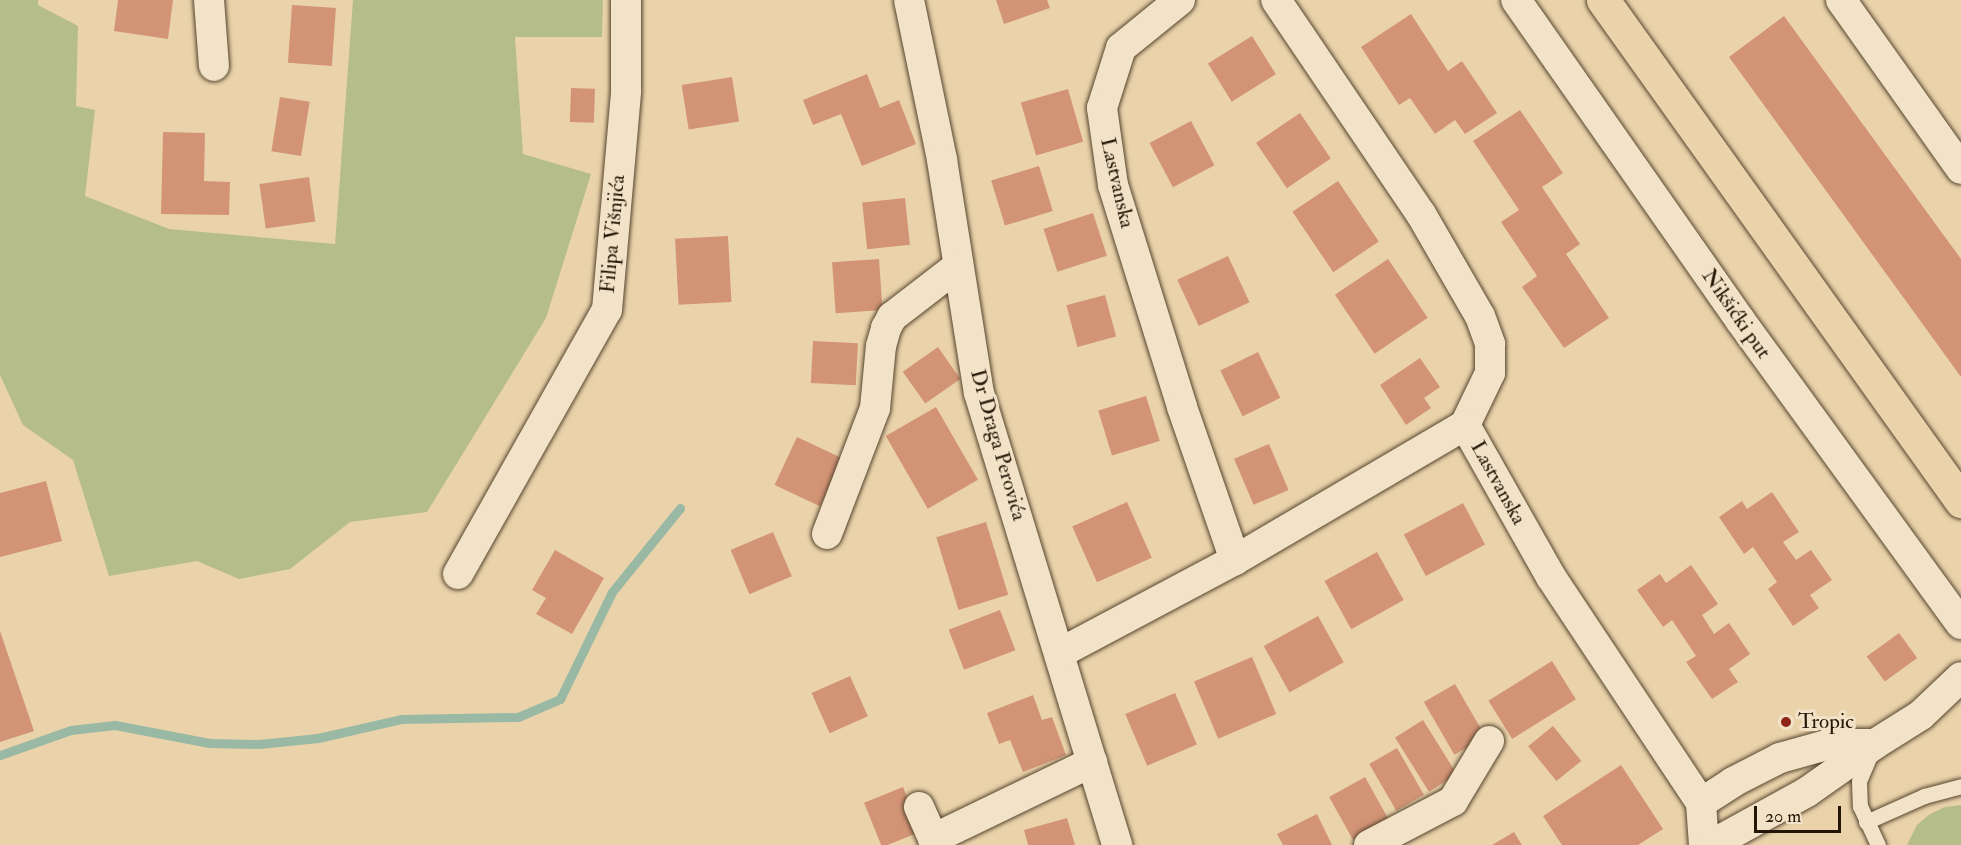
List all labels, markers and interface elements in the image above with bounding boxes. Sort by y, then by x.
street label: Lastvanska [1094,135,1140,231]
street label: Filipa Višnjića [595,174,631,294]
street label: Nikšićki put [1696,264,1776,364]
street label: Dr Draga Perovića [964,366,1032,524]
street label: Lastvanska [1465,437,1531,529]
place label: Tropic [1798,709,1854,735]
marker: Tropic [1779,715,1793,729]
scale bar [1757,794,1844,832]
text: 20 m [1765,805,1801,828]

